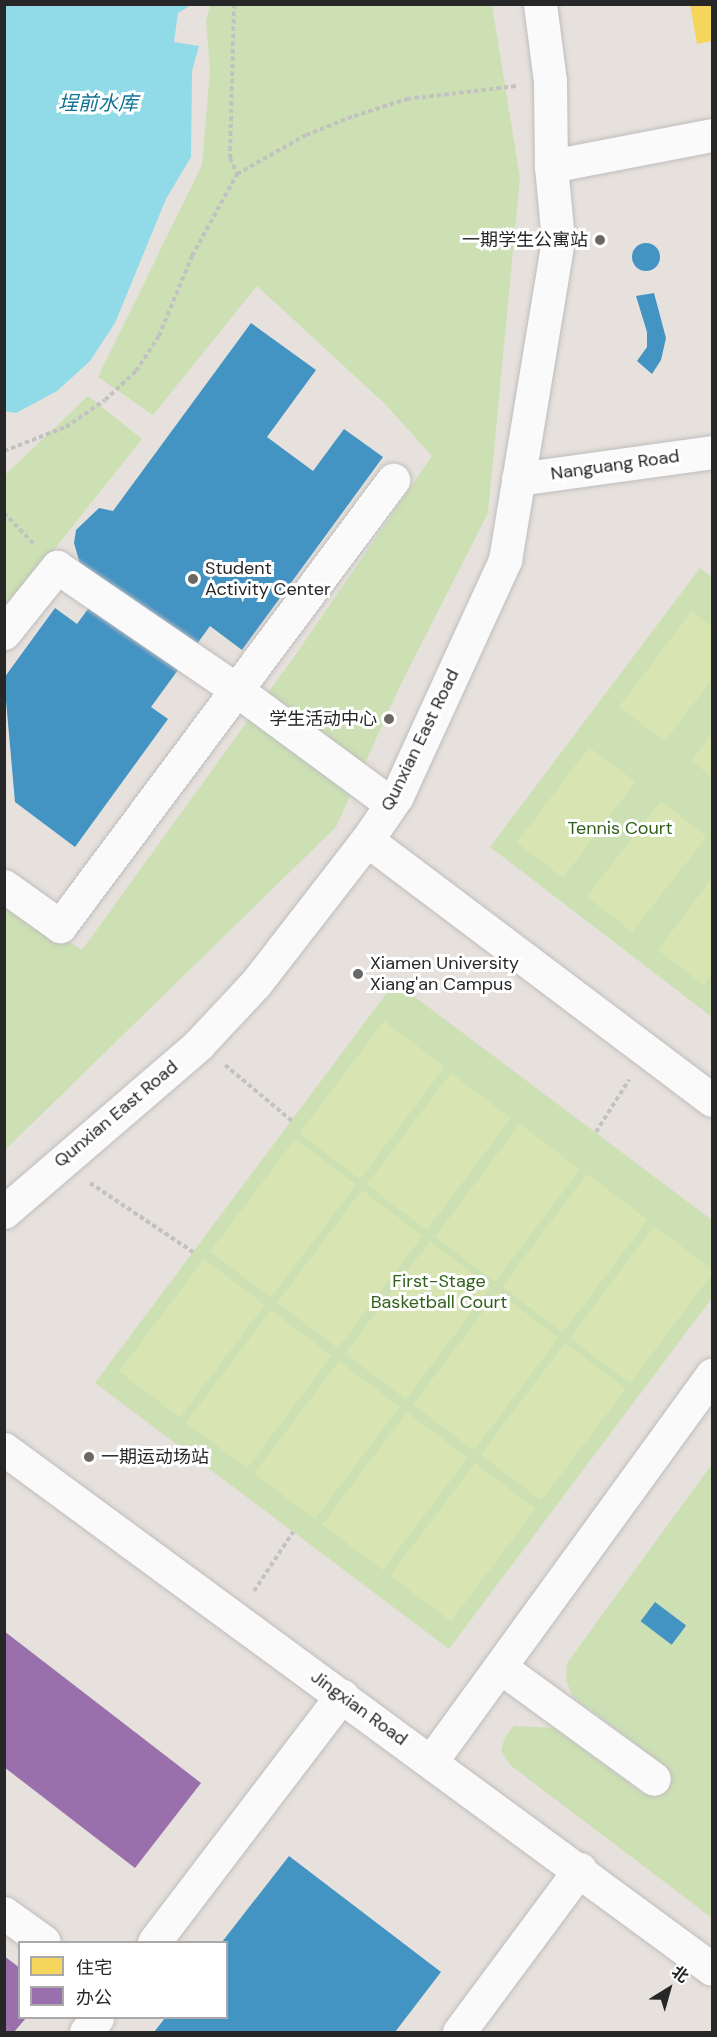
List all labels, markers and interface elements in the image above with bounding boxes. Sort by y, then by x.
water label: 埕前水库 [58,91,138,115]
place label: 一期学生公寓站 [462,229,588,251]
marker: 一期学生公寓站 [593,233,607,247]
street label: Nanguang Road [549,445,681,485]
place label: Student Activity Center [205,558,331,600]
marker: Student Activity Center [186,572,200,586]
street label: Qunxian East Road [376,666,464,814]
place label: 学生活动中心 [269,708,377,730]
marker: 学生活动中心 [382,712,396,726]
park label: Tennis Court [567,817,673,839]
place label: Xiamen University Xiang'an Campus [370,953,519,996]
marker: Xiamen University Xiang'an Campus [351,967,365,981]
street label: Qunxian East Road [50,1056,182,1172]
park label: First-Stage Basketball Court [371,1271,507,1314]
place label: 一期运动场站 [101,1446,209,1468]
marker: 一期运动场站 [82,1450,96,1464]
street label: Jingxian Road [307,1666,411,1750]
legend [18,1941,228,2019]
text: 住宅 [76,1956,112,1980]
north arrow [639,1959,699,2019]
text: 北 [667,1961,693,1987]
text: 办公 [76,1986,112,2010]

